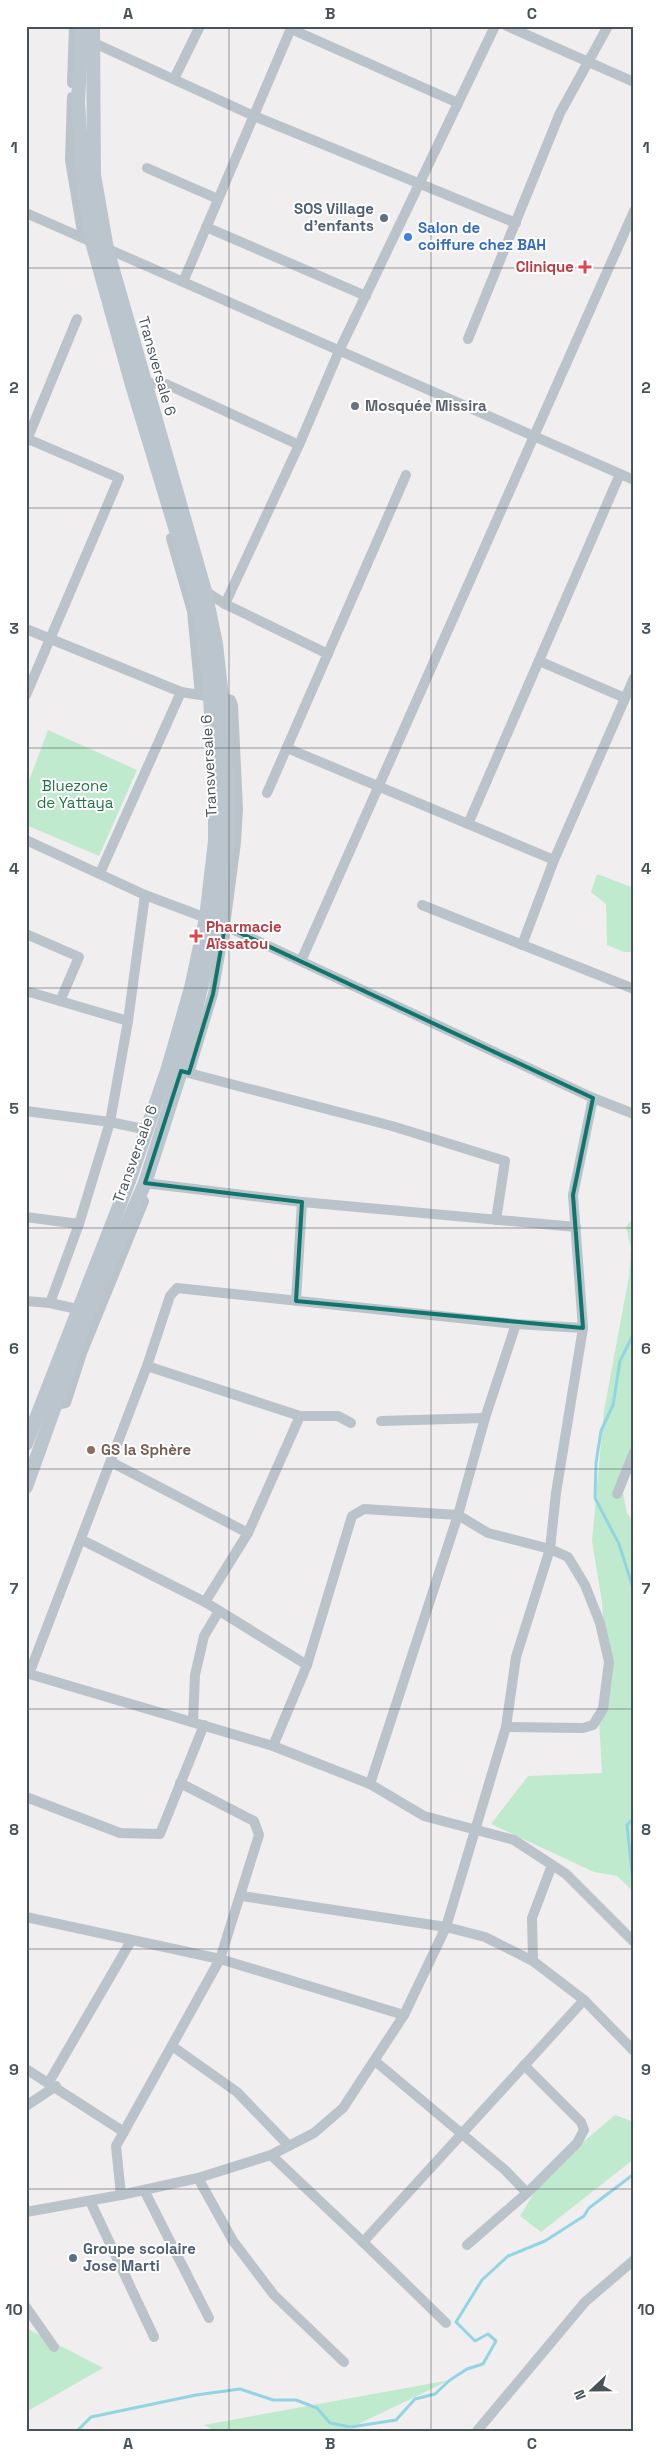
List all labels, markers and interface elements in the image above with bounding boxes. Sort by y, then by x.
text: A [123,3,133,24]
text: B [325,3,335,24]
text: C [527,3,537,24]
text: 1 [10,137,18,158]
text: 1 [642,137,650,158]
place label: SOS Village d'enfants [294,199,374,235]
marker: SOS Village d'enfants [378,212,390,224]
place label: Salon de coiffure chez BAH [418,218,546,254]
marker: Salon de coiffure chez BAH [402,231,414,243]
place label: Clinique [516,257,574,276]
marker: Clinique [578,260,592,274]
street label: Transversale 6 [134,314,181,418]
text: 2 [9,377,19,398]
text: 2 [641,377,651,398]
place label: Mosquée Missira [365,396,487,415]
marker: Mosquée Missira [349,400,361,412]
text: 3 [9,618,19,639]
text: 3 [641,618,651,639]
street label: Transversale 6 [196,714,221,818]
park label: Bluezone de Yattaya [37,776,114,812]
text: 4 [9,858,19,879]
text: 4 [641,858,651,879]
place label: Pharmacie Aïssatou [206,917,282,953]
marker: Pharmacie Aïssatou [190,930,202,942]
text: 5 [9,1098,19,1119]
text: 5 [641,1098,651,1119]
street label: Transversale 6 [108,1102,161,1205]
text: 6 [9,1338,19,1359]
text: 6 [641,1338,651,1359]
place label: GS la Sphère [101,1440,192,1459]
marker: GS la Sphère [85,1444,97,1456]
text: 7 [10,1578,19,1599]
text: 7 [642,1578,651,1599]
text: 8 [9,1819,19,1840]
text: 8 [641,1819,651,1840]
text: 9 [9,2059,19,2080]
text: 9 [641,2059,651,2080]
place label: Groupe scolaire Jose Marti [83,2239,196,2275]
marker: Groupe scolaire Jose Marti [67,2252,79,2264]
text: 10 [5,2299,23,2320]
text: 10 [637,2299,655,2320]
north arrow [568,2364,618,2414]
text: N [570,2387,590,2403]
text: A [123,2433,133,2454]
text: B [325,2433,335,2454]
text: C [527,2433,537,2454]

